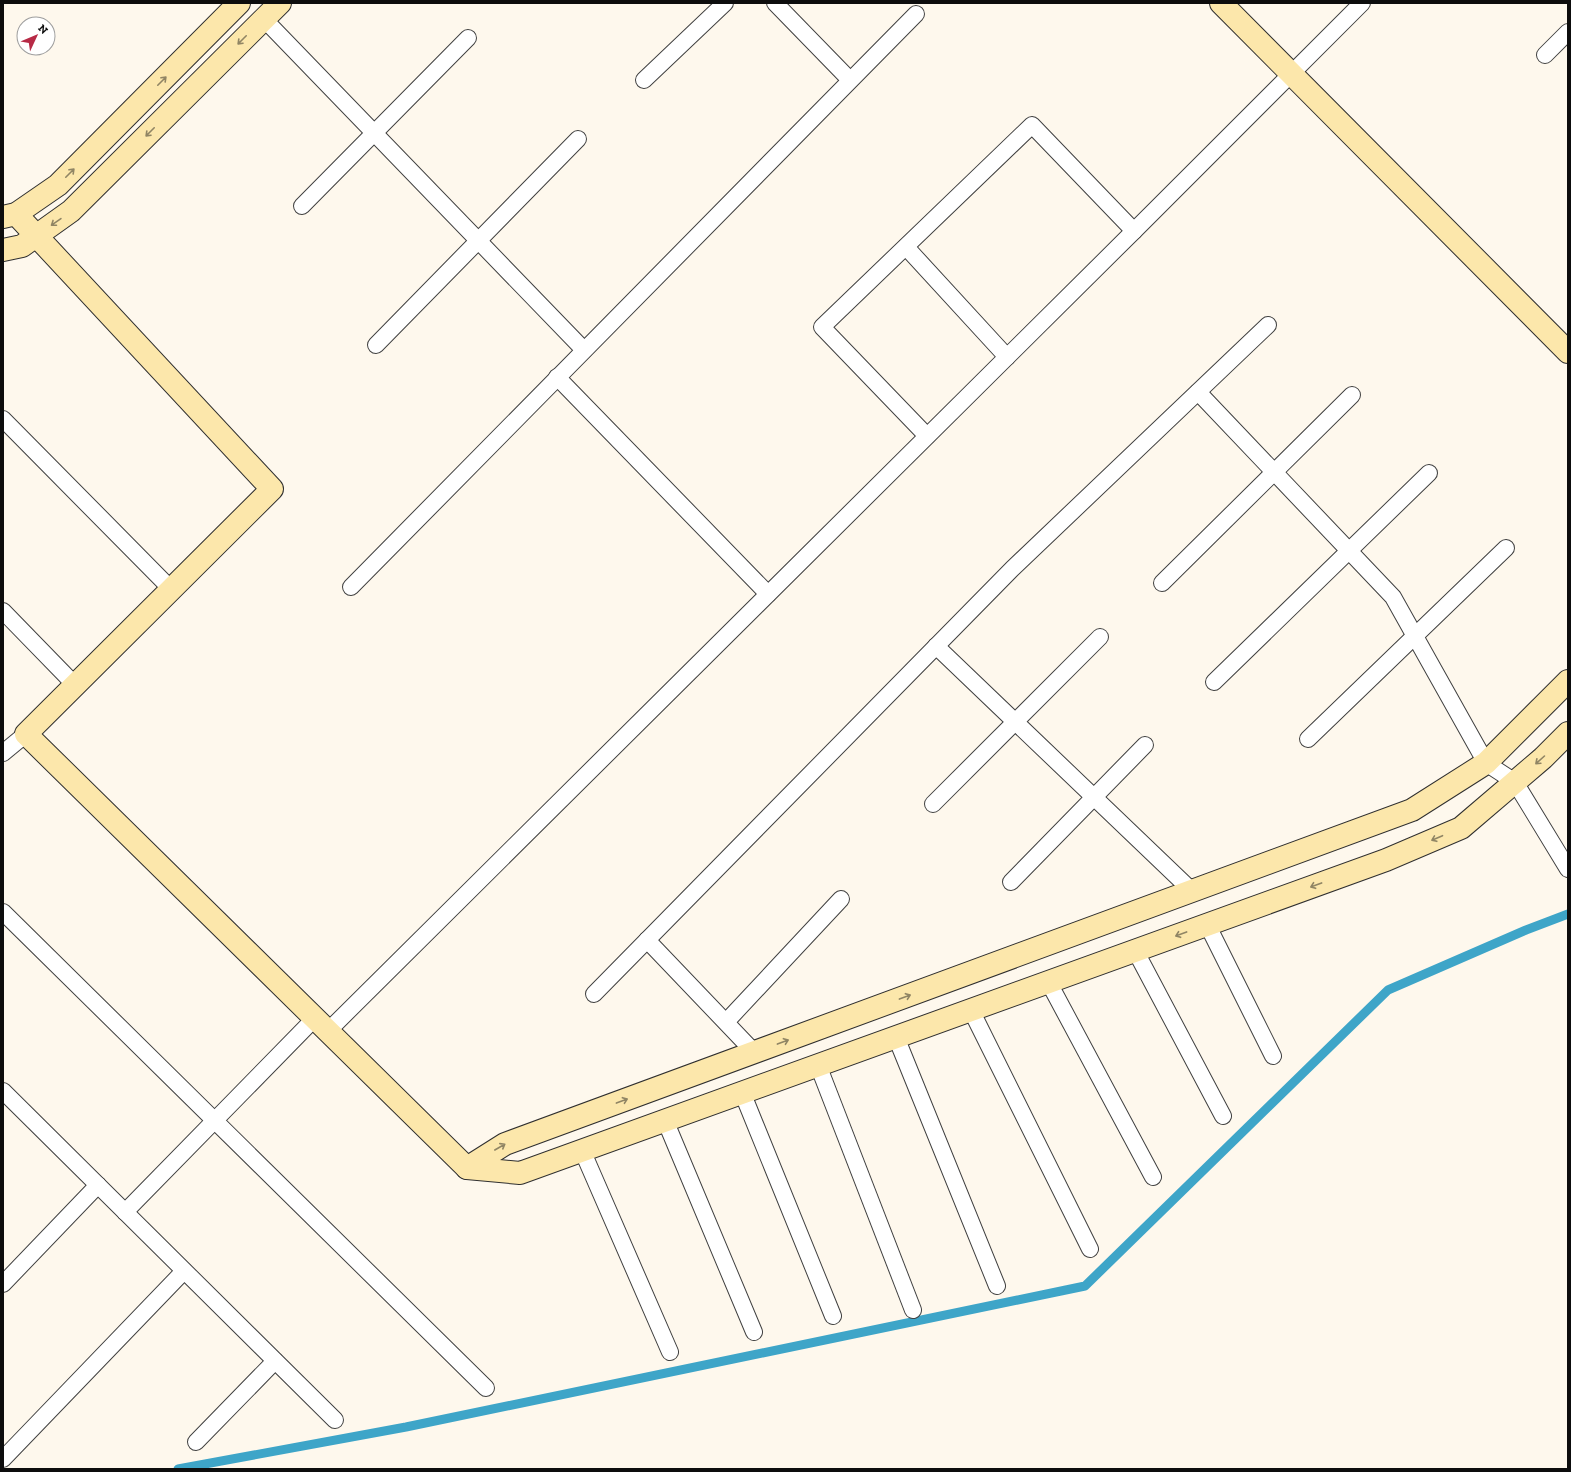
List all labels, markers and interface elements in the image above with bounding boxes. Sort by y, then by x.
north arrow [16,16,56,56]
text: N [35,22,51,37]
one-way arrow [237,36,247,45]
one-way arrow [157,76,166,86]
one-way arrow [145,127,155,137]
one-way arrow [65,168,75,178]
one-way arrow [51,218,62,226]
one-way arrow [1535,755,1545,765]
one-way arrow [1432,835,1444,842]
one-way arrow [1311,881,1323,889]
one-way arrow [1175,930,1187,938]
one-way arrow [899,992,911,1000]
one-way arrow [777,1037,789,1045]
one-way arrow [615,1097,627,1105]
one-way arrow [494,1143,506,1151]

